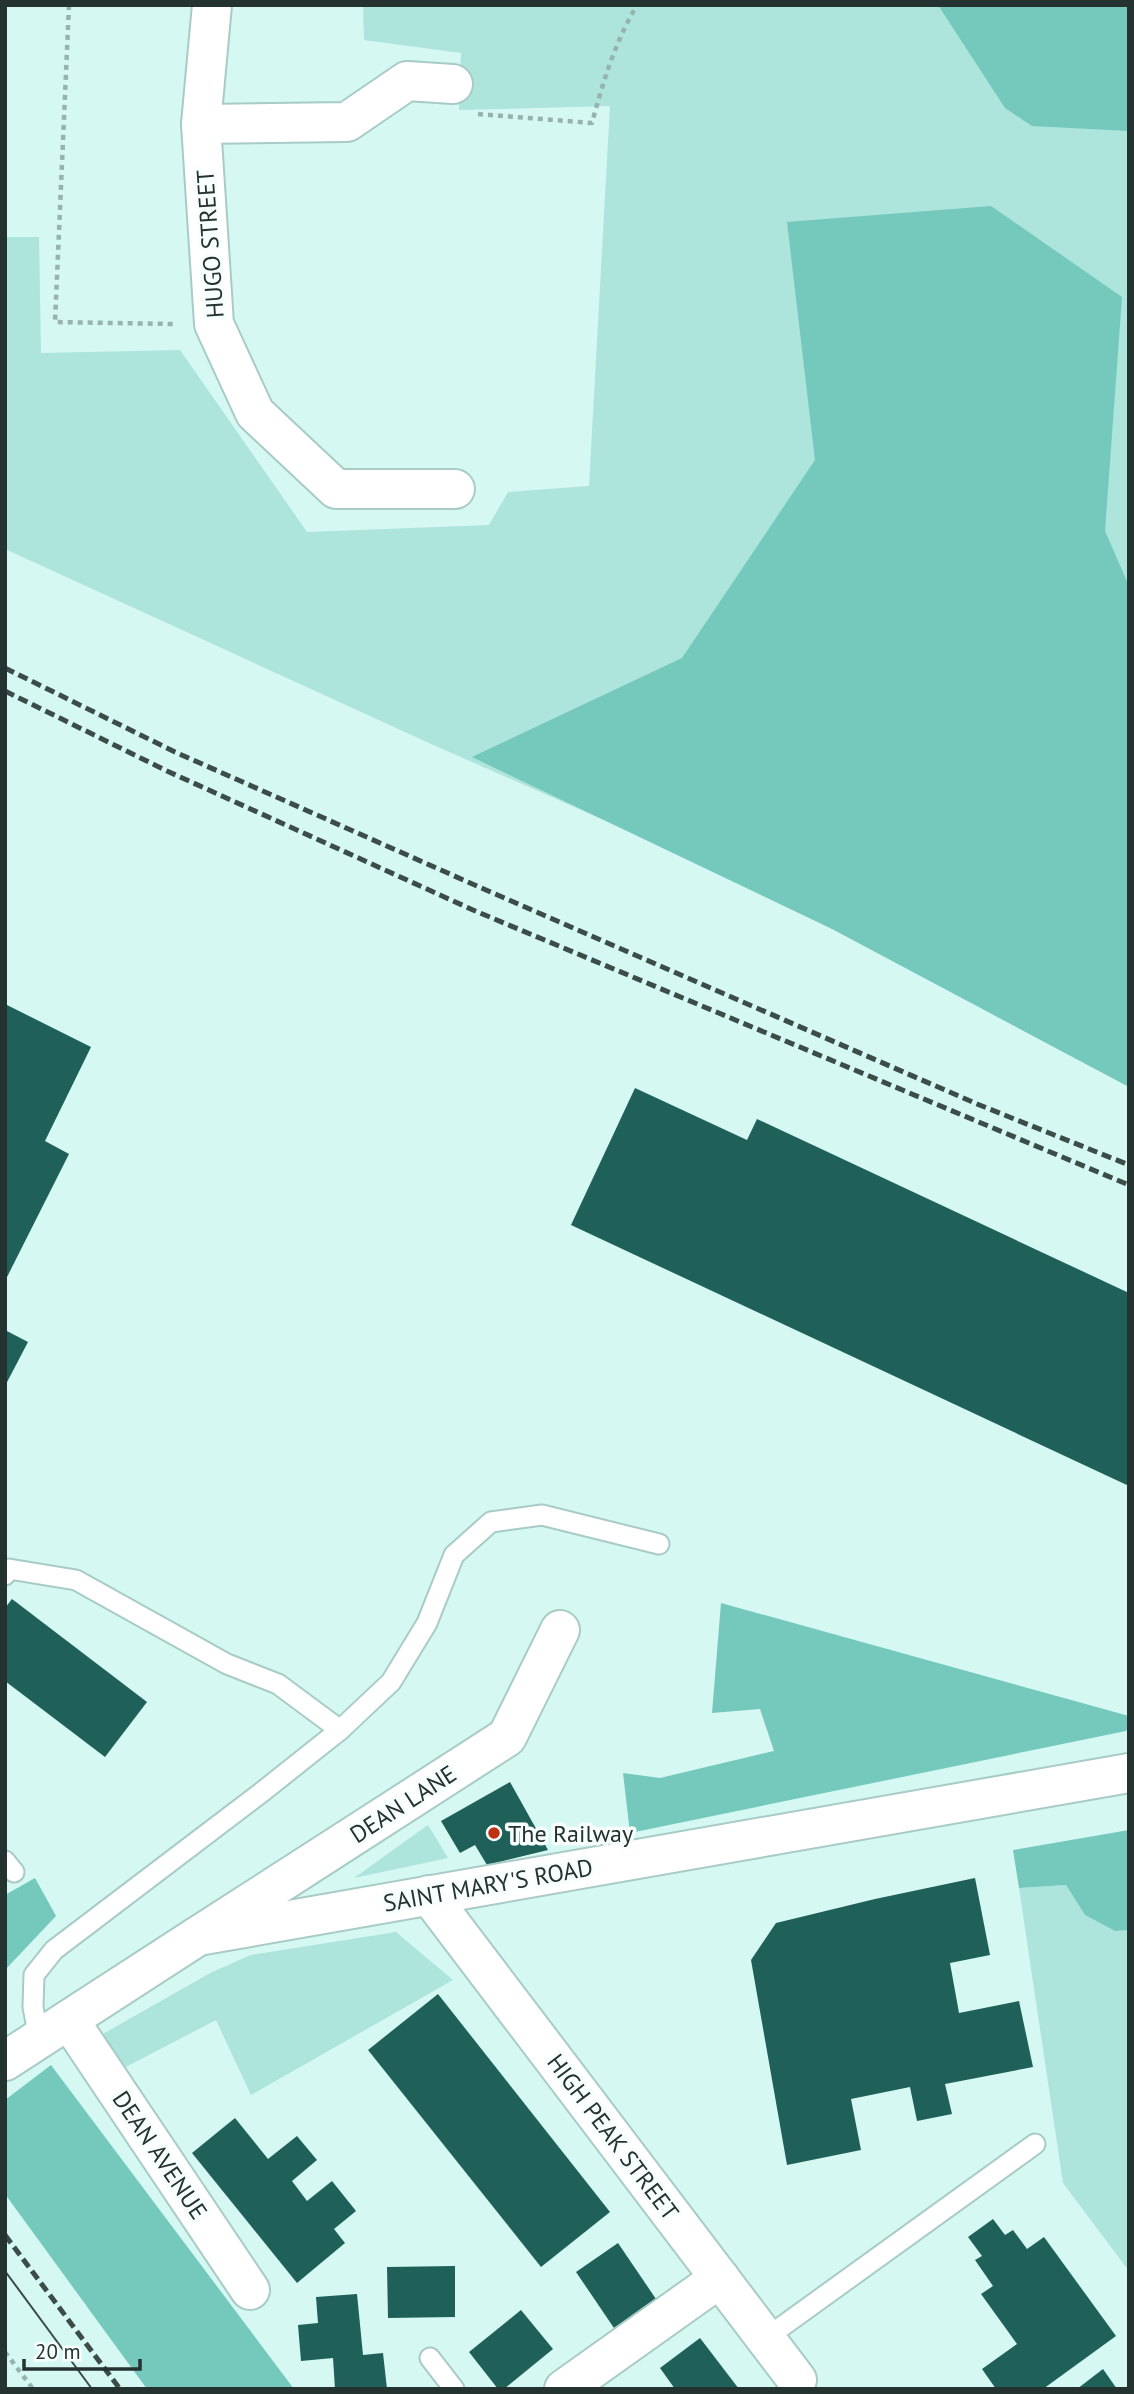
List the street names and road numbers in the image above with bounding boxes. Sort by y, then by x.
street label: HUGO STREET [189,169,231,319]
street label: DEAN LANE [344,1758,462,1850]
street label: SAINT MARY'S ROAD [381,1851,595,1919]
street label: HIGH PEAK STREET [540,2048,686,2226]
street label: DEAN AVENUE [106,2085,214,2225]

